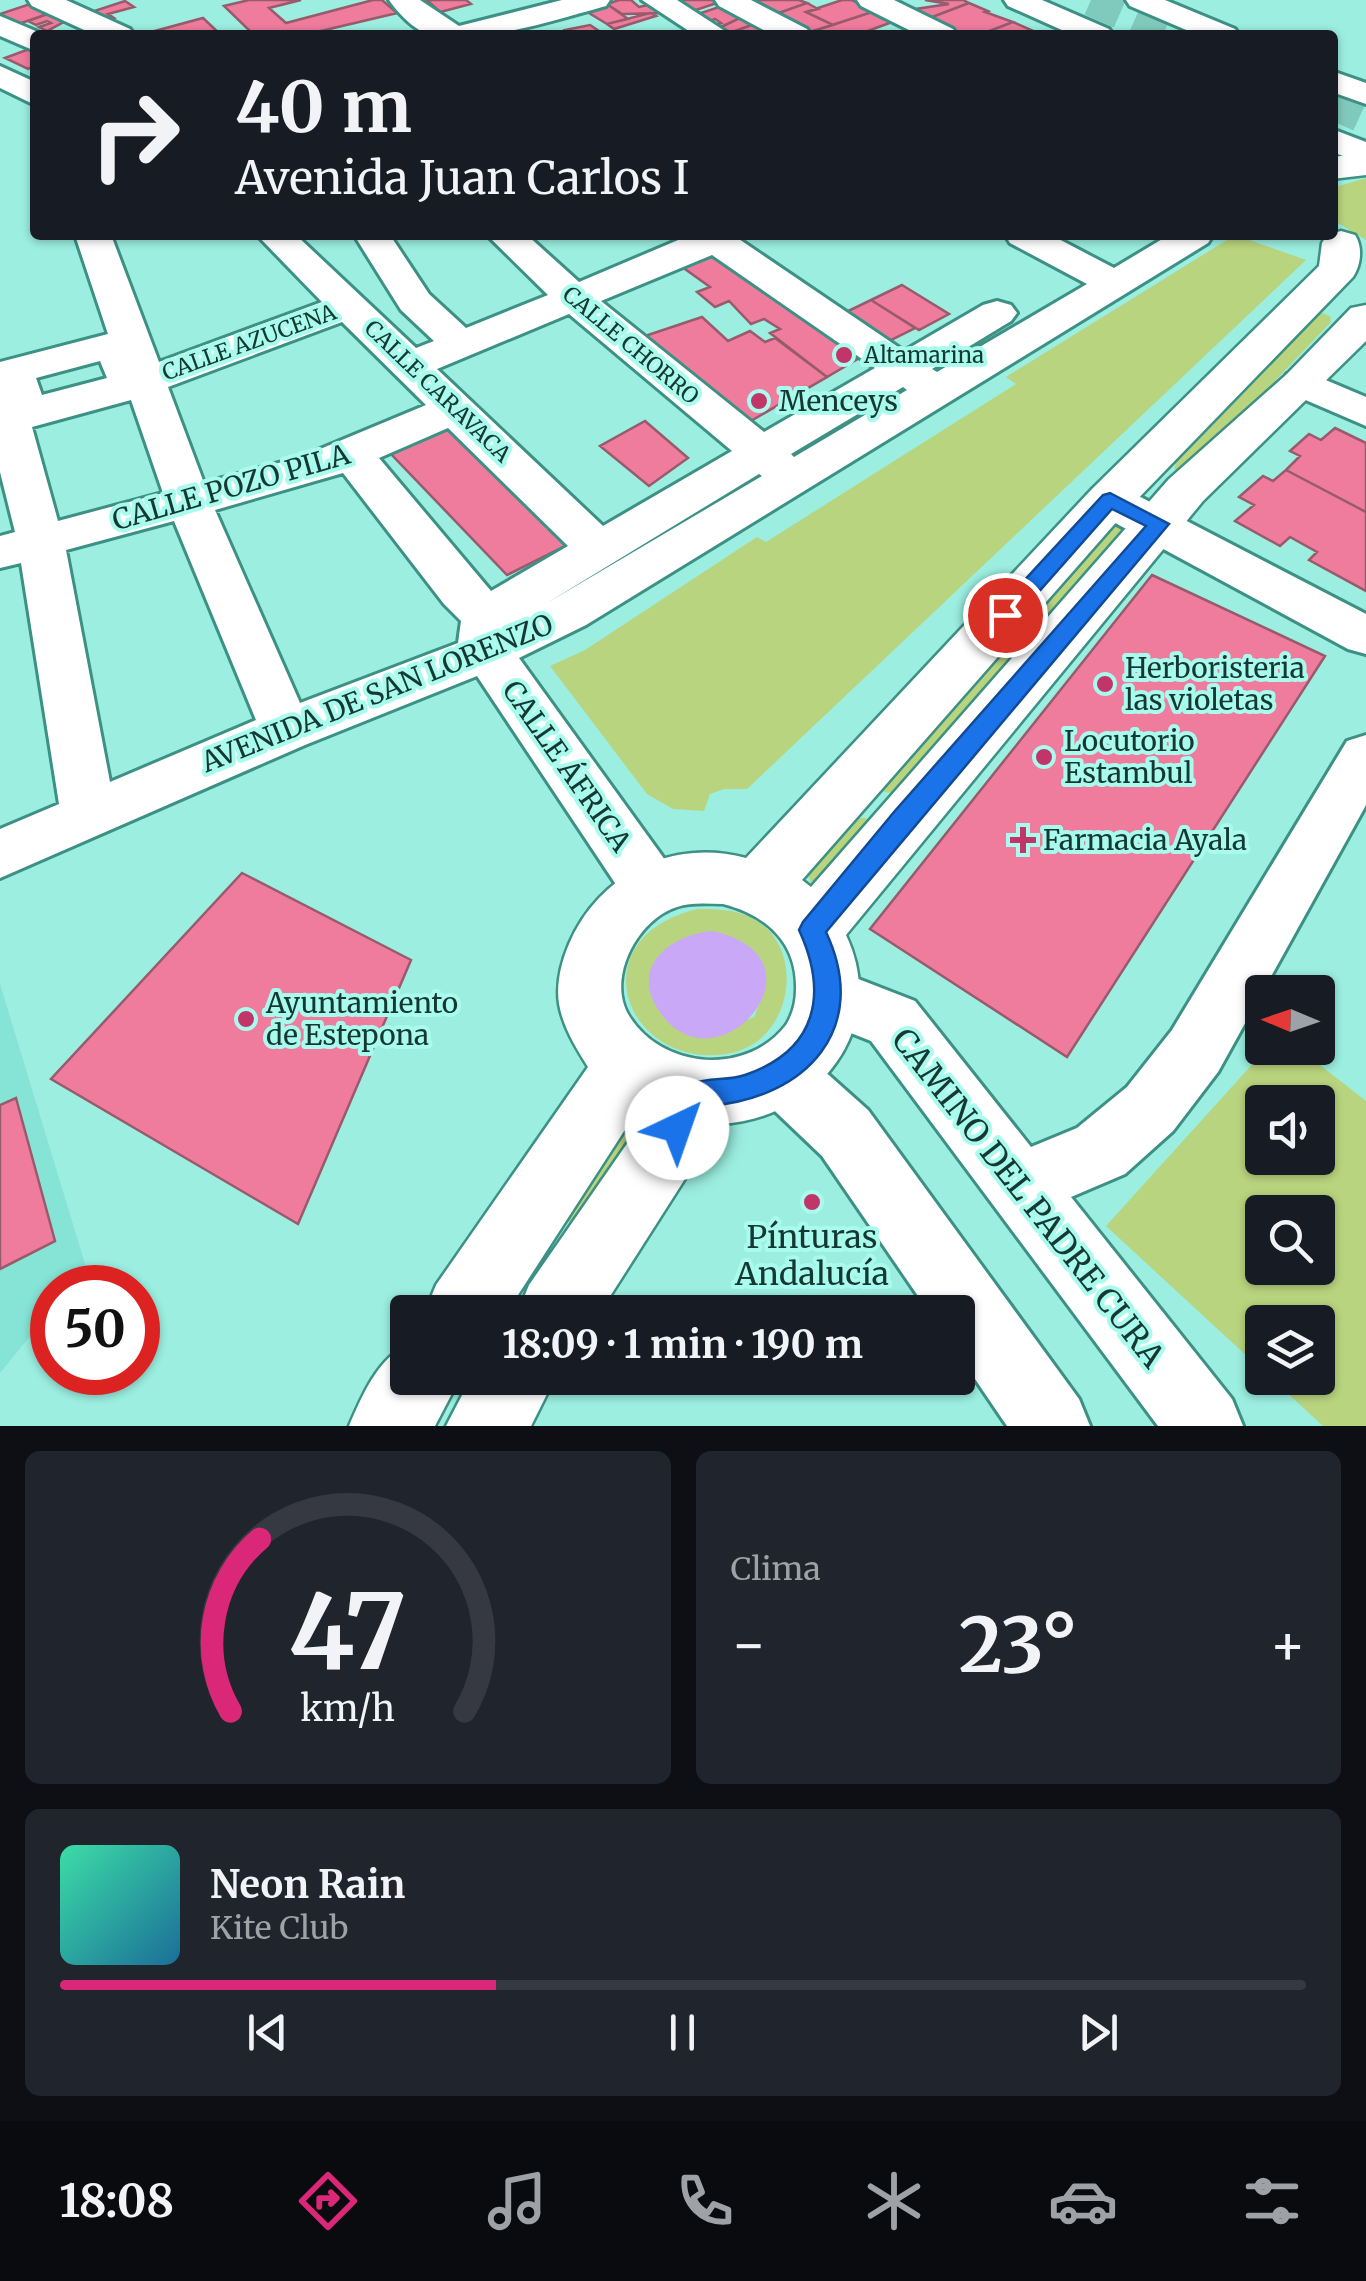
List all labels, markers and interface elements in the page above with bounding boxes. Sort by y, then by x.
text: 40 m [235,63,412,151]
icon: right [70,70,200,200]
text: Avenida Juan Carlos I [235,150,689,206]
street label: CALLE CHORRO [557,280,705,410]
street label: CALLE AZUCENA [158,297,340,386]
street label: CALLE CARAVACA [359,314,517,468]
place label: Altamarina [863,341,984,369]
marker: Altamarina [833,344,855,366]
place label: Menceys [779,383,898,419]
marker: Menceys [748,390,770,412]
street label: CALLE POZO PILA [108,436,354,538]
pin [963,573,1048,658]
icon: arrive [978,588,1033,643]
street label: AVENIDA DE SAN LORENZO [195,606,558,781]
place label: Herboristeria las violetas [1125,650,1305,718]
marker: Herboristeria las violetas [1094,673,1116,695]
street label: CALLE ÁFRICA [495,674,639,859]
place label: Locutorio Estambul [1064,723,1195,791]
marker: Locutorio Estambul [1033,746,1055,768]
place label: Farmacia Ayala [1043,822,1247,858]
marker: Farmacia Ayala [1012,829,1034,851]
north arrow [1245,975,1335,1065]
map controls [1245,975,1335,1395]
place label: Ayuntamiento de Estepona [265,985,458,1053]
marker: Ayuntamiento de Estepona [235,1008,257,1030]
street label: CAMINO DEL PADRE CURA [883,1020,1173,1376]
position arrow [625,1076,729,1180]
button: sound [1245,1085,1335,1175]
marker: Pínturas Andalucía [801,1191,823,1213]
button: search [1245,1195,1335,1285]
place label: Pínturas Andalucía [734,1217,889,1294]
speed limit sign: 50 [30,1265,160,1395]
button: layers [1245,1305,1335,1395]
text: 18:09 · 1 min · 190 m [502,1321,863,1368]
text: Clima [731,1549,821,1589]
text: 47 [289,1567,407,1697]
text: 23° [959,1598,1078,1692]
text: − [731,1610,767,1679]
text: + [1269,1610,1306,1679]
text: km/h [300,1686,395,1731]
text: Neon Rain [210,1861,405,1908]
text: Kite Club [210,1908,348,1948]
icon: previous [240,2005,295,2060]
icon: pause [655,2005,710,2060]
icon: next [1071,2005,1126,2060]
icon: directions [293,2166,363,2236]
icon: music [482,2166,552,2236]
icon: phone [670,2166,740,2236]
icon: climate [859,2166,929,2236]
icon: car [1048,2166,1118,2236]
icon: filters [1237,2166,1307,2236]
text: 18:08 [59,2173,174,2229]

